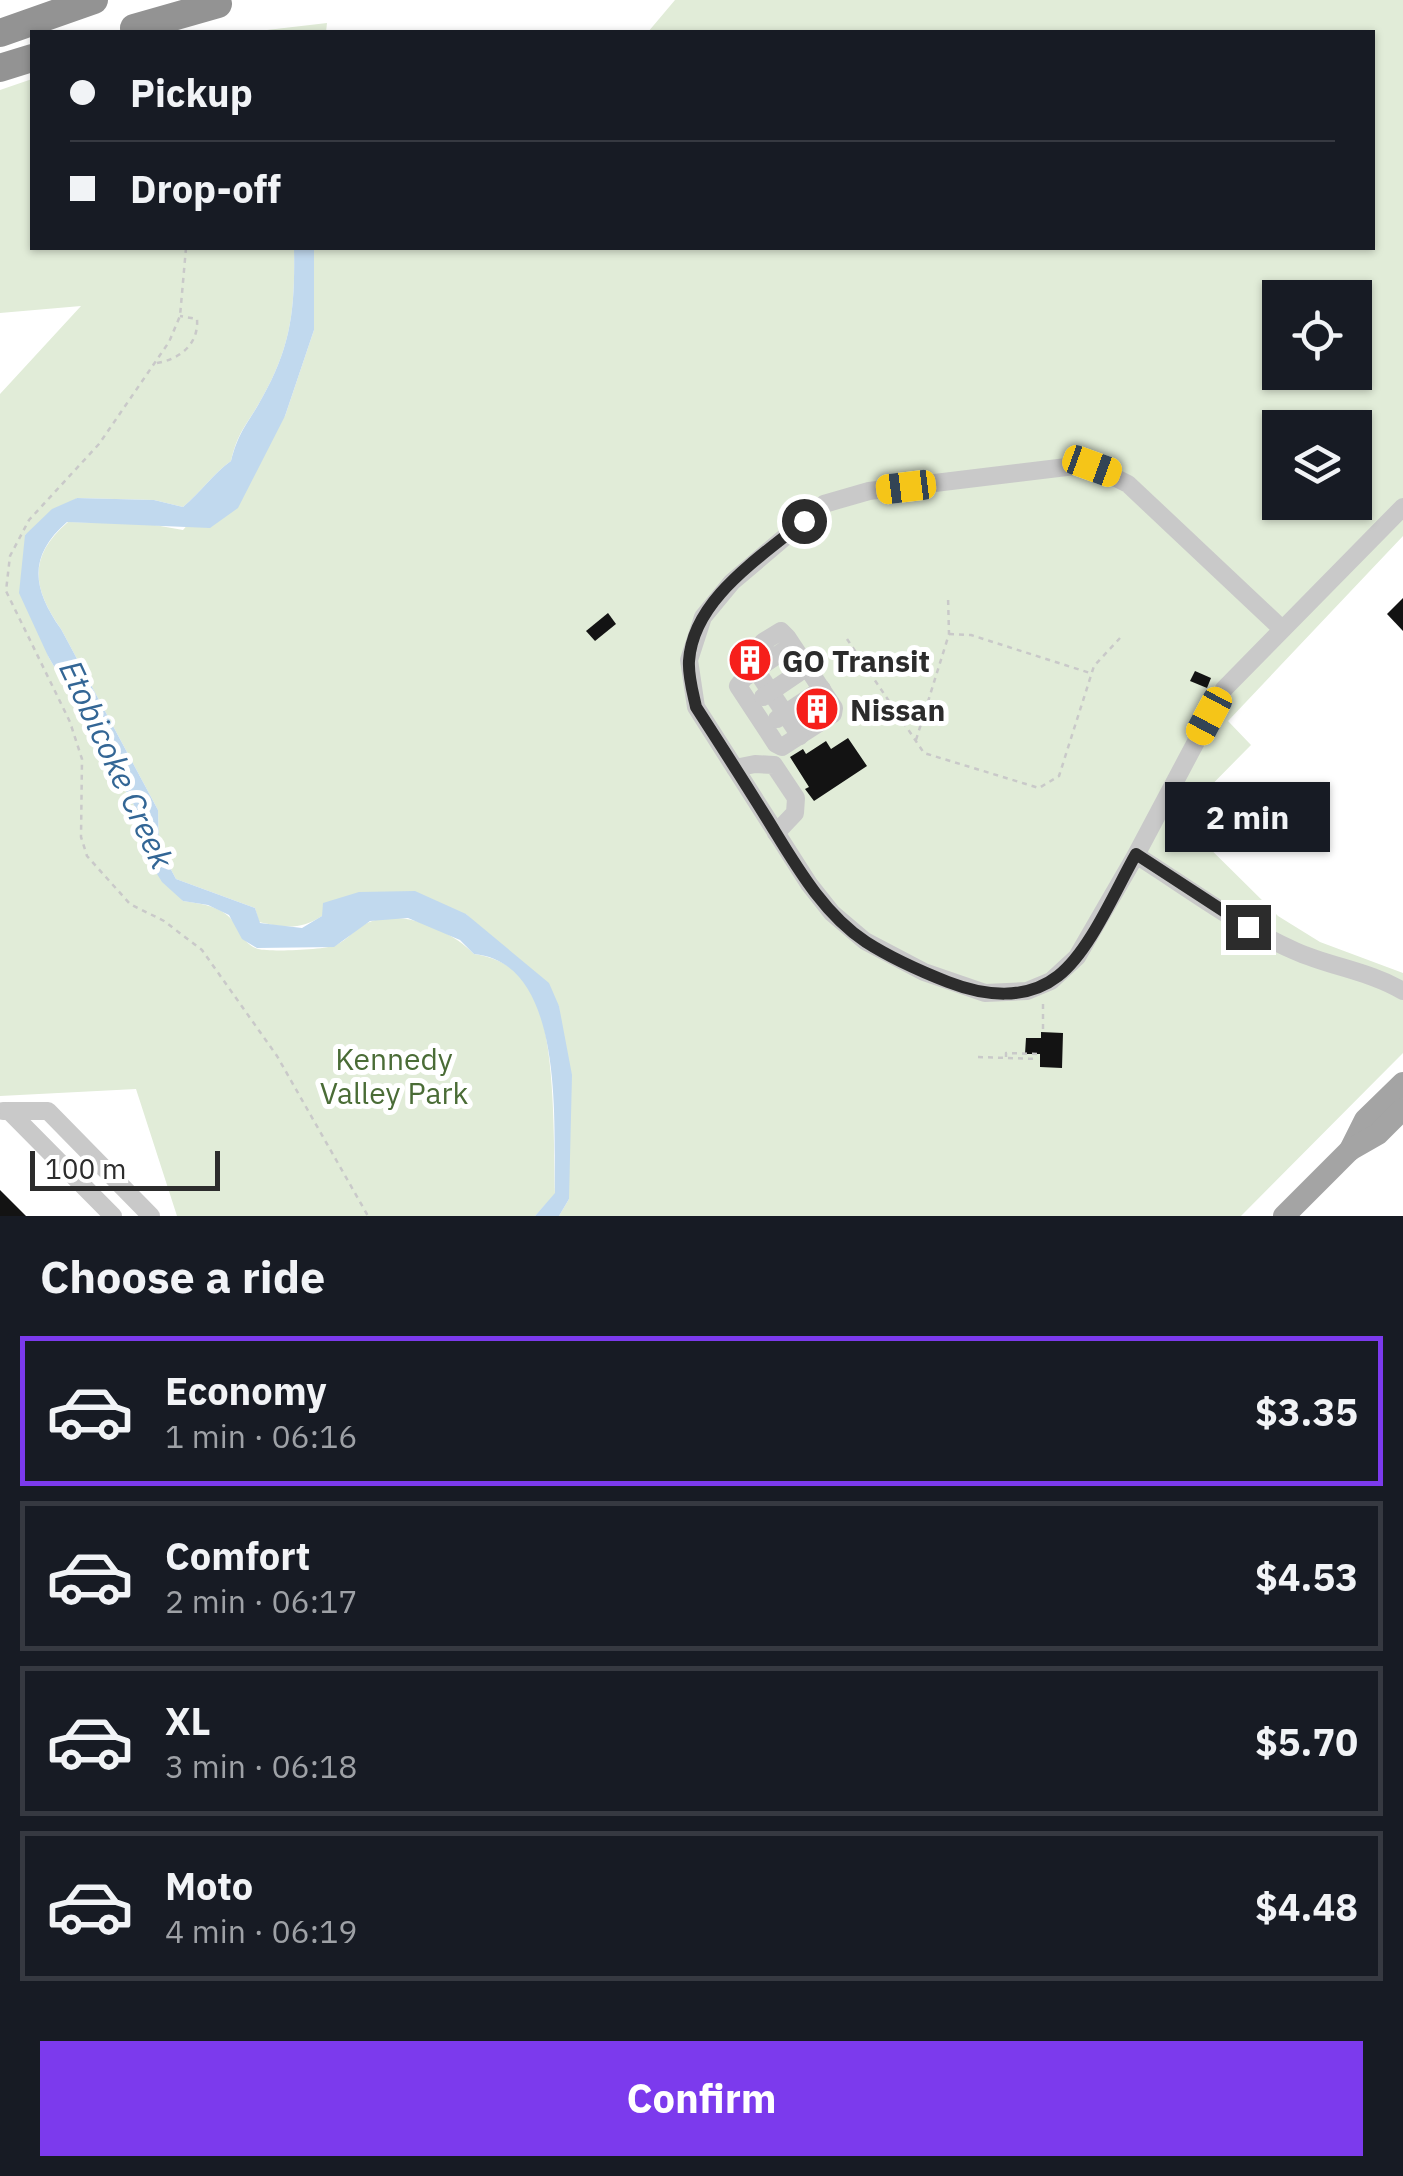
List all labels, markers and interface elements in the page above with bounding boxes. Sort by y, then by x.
text: Pickup [130,68,253,117]
text: Drop-off [130,164,281,213]
map controls [1262,280,1372,520]
button: locate [1262,280,1372,390]
button: layers [1262,410,1372,520]
car [1059,442,1125,490]
car [874,468,938,506]
route start [782,499,827,544]
building icon: GO Transit [727,637,773,683]
place label: GO Transit [782,641,930,680]
water label: Etobicoke Creek [50,653,184,876]
car [1182,682,1236,750]
building icon: Nissan [794,686,840,732]
place label: Nissan [850,690,945,729]
callout: 2 min [1166,782,1330,852]
text: 2 min [1206,796,1289,838]
route end [1226,905,1271,950]
park label: Kennedy Valley Park [320,1039,469,1112]
scale bar [30,1146,220,1190]
text: 100 m [45,1150,126,1187]
text: Choose a ride [40,1247,325,1305]
icon: car [45,1366,135,1456]
text: Economy [165,1366,327,1415]
text: $3.35 [1255,1387,1358,1436]
text: 1 min · 06:16 [165,1415,358,1457]
icon: car [45,1531,135,1621]
text: Comfort [165,1531,310,1580]
text: $4.53 [1255,1552,1358,1601]
text: 2 min · 06:17 [165,1580,358,1622]
icon: car [45,1696,135,1786]
text: XL [165,1696,211,1745]
text: $5.70 [1255,1717,1358,1766]
text: 3 min · 06:18 [165,1745,358,1787]
icon: car [45,1861,135,1951]
text: Moto [165,1861,253,1910]
text: $4.48 [1255,1882,1358,1931]
text: 4 min · 06:19 [165,1910,358,1952]
button: Confirm [40,2041,1363,2156]

